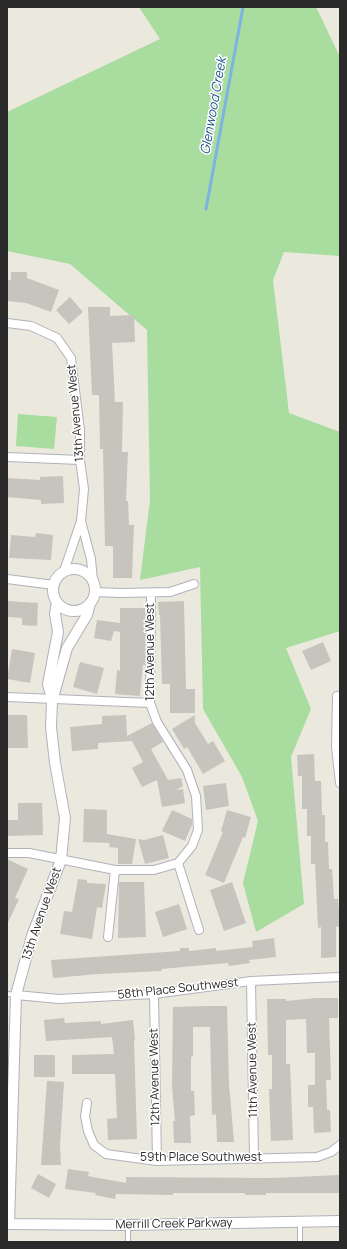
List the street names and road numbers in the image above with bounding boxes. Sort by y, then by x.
street label: 13th Avenue West [65,364,87,462]
street label: 12th Avenue West [144,603,158,701]
street label: 13th Avenue West [19,865,65,963]
street label: 58th Place Southwest [117,975,239,1003]
street label: 11th Avenue West [245,1022,261,1118]
street label: 12th Avenue West [147,1028,163,1126]
street label: 59th Place Southwest [140,1151,262,1165]
street label: Merrill Creek Parkway [115,1216,233,1232]

